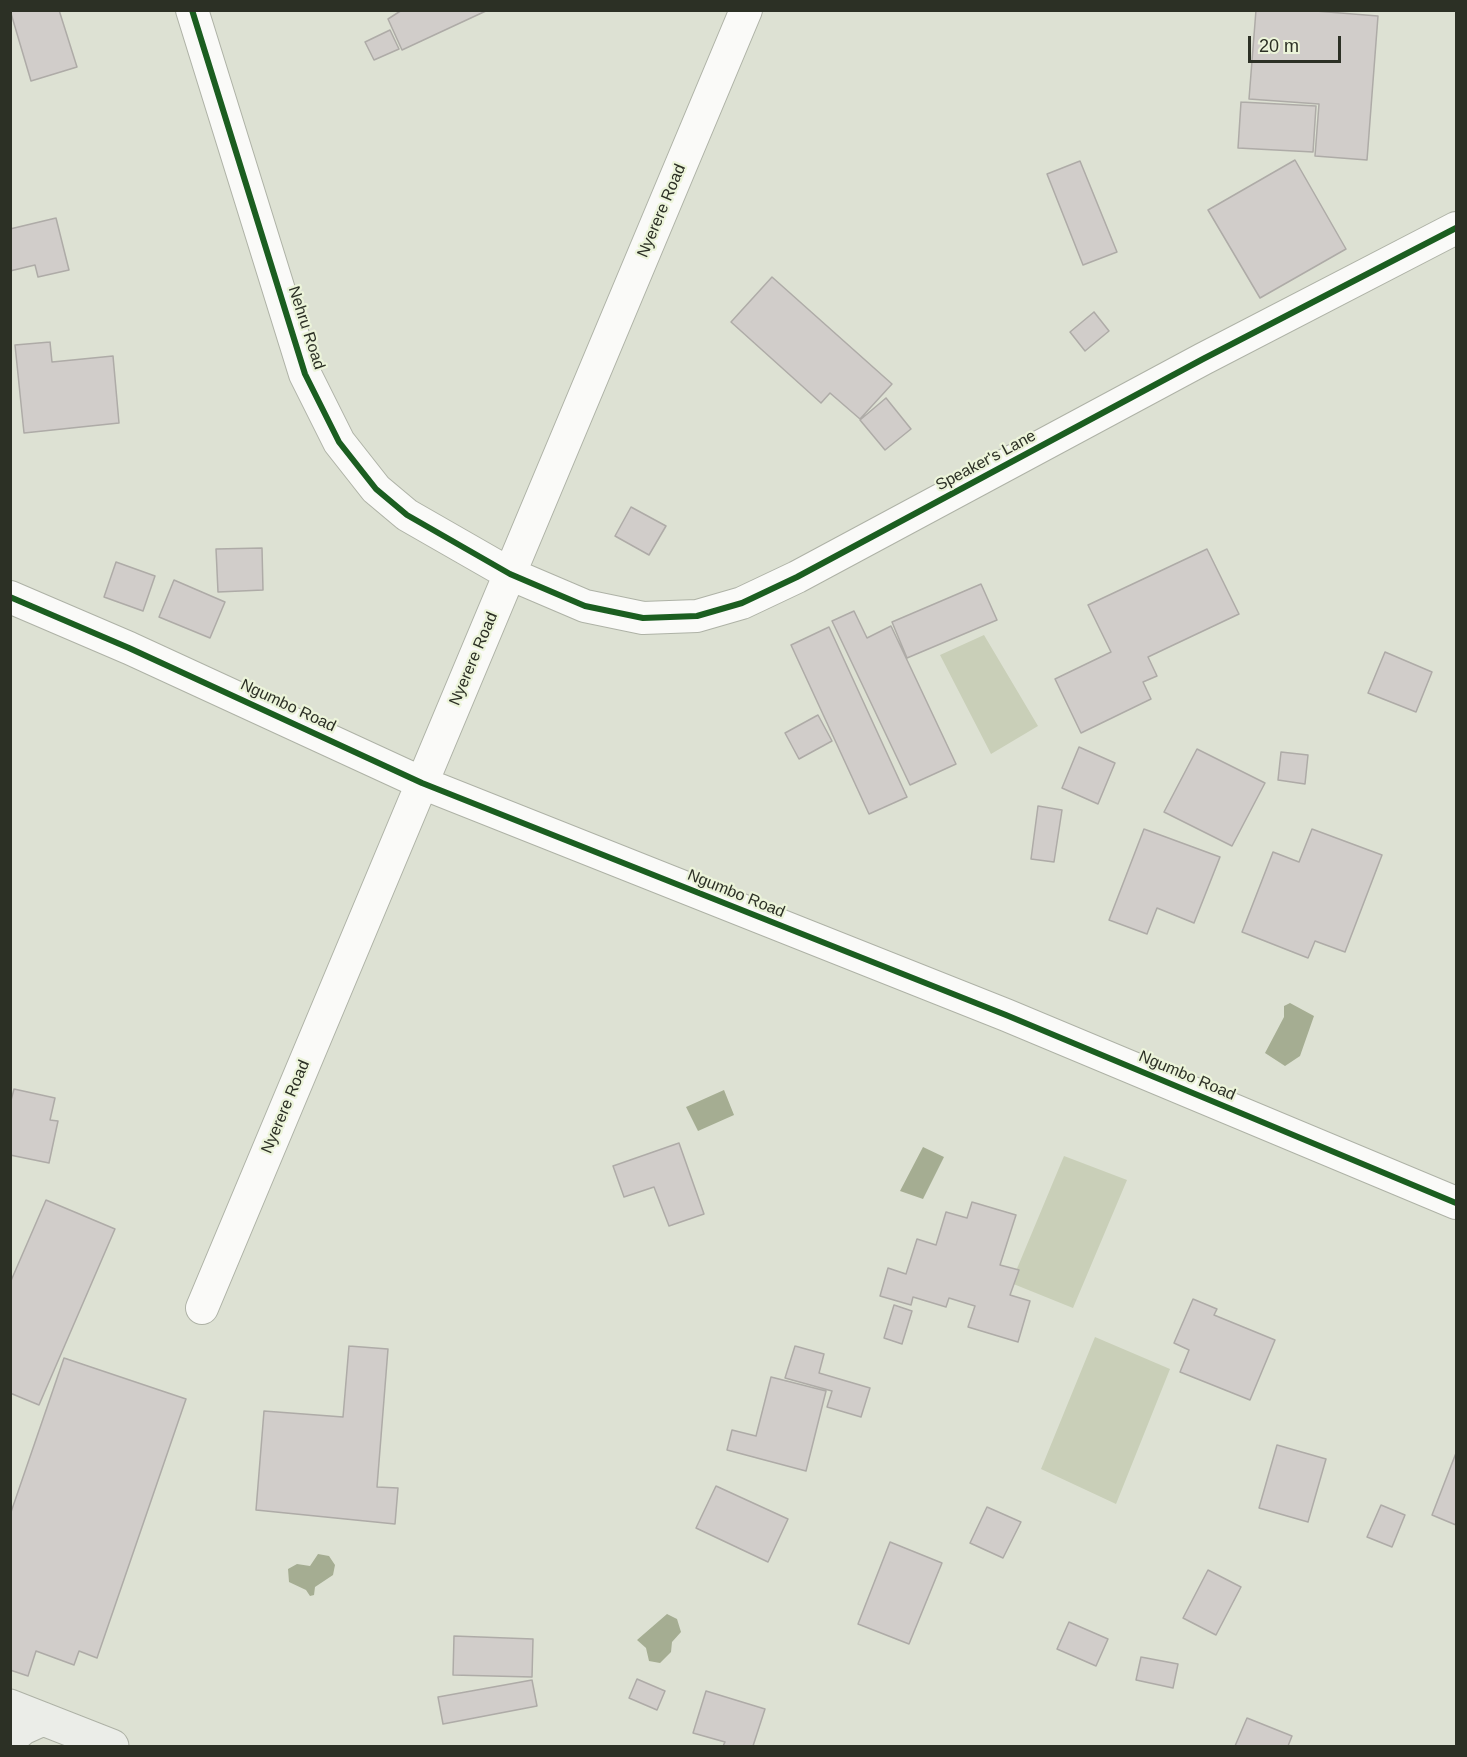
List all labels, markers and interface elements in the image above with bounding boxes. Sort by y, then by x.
scale bar [1251,24,1344,62]
text: 20 m [1259,36,1299,56]
street label: Nyerere Road [634,161,690,261]
street label: Nehru Road [284,284,328,372]
street label: Speaker's Lane [933,427,1039,495]
street label: Nyerere Road [446,609,502,709]
street label: Ngumbo Road [237,675,339,737]
street label: Ngumbo Road [685,866,787,922]
street label: Ngumbo Road [1136,1047,1238,1105]
street label: Nyerere Road [258,1057,314,1157]

